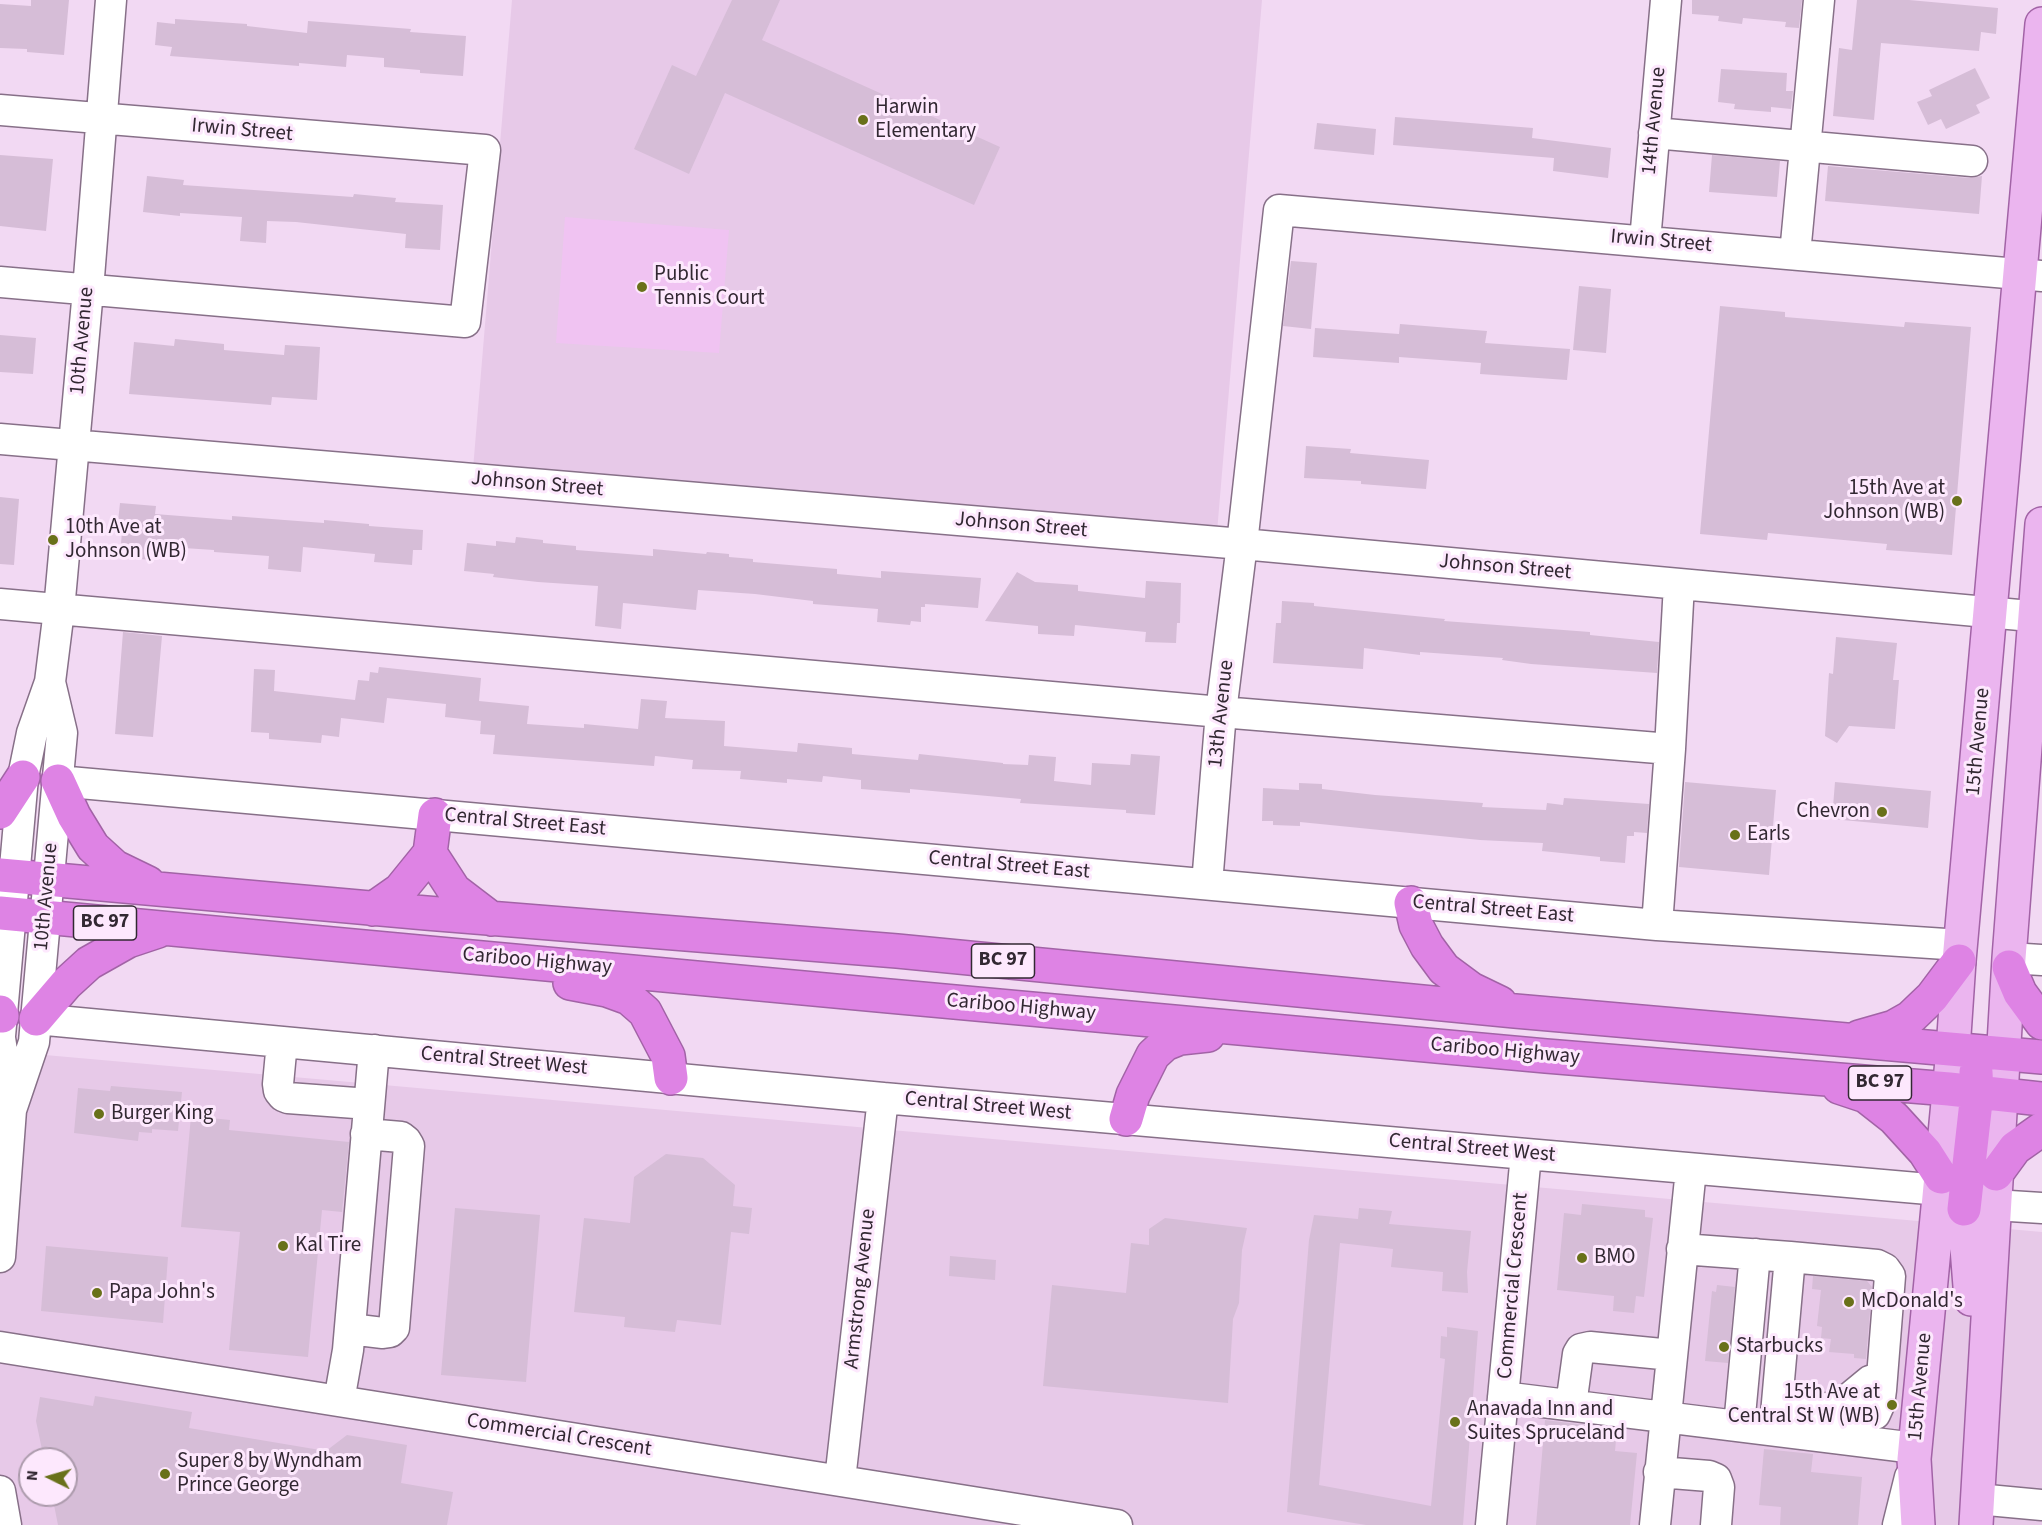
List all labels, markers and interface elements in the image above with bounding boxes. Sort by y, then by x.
street label: 14th Avenue [1638,66,1672,176]
place label: Harwin Elementary [875,95,976,145]
marker: Harwin Elementary [856,113,870,127]
street label: Irwin Street [190,114,294,148]
street label: Irwin Street [1609,225,1713,259]
place label: Public Tennis Court [654,262,765,312]
marker: Public Tennis Court [635,280,649,294]
street label: 10th Avenue [66,286,100,396]
street label: Johnson Street [470,467,604,503]
place label: 15th Ave at Johnson (WB) [1823,476,1945,526]
marker: 15th Ave at Johnson (WB) [1950,494,1964,508]
street label: Johnson Street [954,508,1088,544]
place label: 10th Ave at Johnson (WB) [65,515,187,565]
marker: 10th Ave at Johnson (WB) [46,533,60,547]
street label: Johnson Street [1438,550,1572,586]
street label: 13th Avenue [1204,659,1240,769]
street label: 15th Avenue [1962,687,1996,797]
place label: Chevron [1796,799,1870,825]
street label: Central Street East [443,803,607,843]
marker: Chevron [1875,805,1889,819]
place label: Earls [1747,822,1790,848]
marker: Earls [1728,828,1742,842]
street label: 10th Avenue [30,842,64,952]
street label: Central Street East [927,846,1091,886]
street label: Central Street East [1411,890,1575,930]
road number: BC 97 [74,906,136,940]
street label: Cariboo Highway [461,943,613,981]
road number: BC 97 [972,944,1034,978]
street label: Cariboo Highway [945,989,1097,1027]
street label: Cariboo Highway [1429,1033,1581,1071]
street label: Central Street West [420,1042,588,1082]
road number: BC 97 [1848,1066,1912,1100]
street label: Central Street West [904,1087,1072,1127]
place label: Burger King [111,1101,213,1127]
marker: Burger King [92,1107,106,1121]
street label: Central Street West [1388,1129,1556,1169]
street label: Commercial Crescent [1493,1192,1535,1380]
street label: Armstrong Avenue [840,1208,882,1370]
place label: Kal Tire [295,1233,361,1259]
marker: Kal Tire [276,1239,290,1253]
place label: BMO [1594,1245,1636,1271]
marker: BMO [1575,1251,1589,1265]
place label: Papa John's [109,1280,215,1306]
marker: Papa John's [90,1286,104,1300]
place label: McDonald's [1861,1289,1963,1315]
marker: McDonald's [1842,1295,1856,1309]
street label: 15th Avenue [1904,1332,1938,1442]
place label: Starbucks [1736,1334,1823,1360]
marker: Starbucks [1717,1340,1731,1354]
place label: 15th Ave at Central St W (WB) [1728,1380,1880,1430]
place label: Anavada Inn and Suites Spruceland [1467,1397,1625,1447]
marker: 15th Ave at Central St W (WB) [1885,1398,1899,1412]
street label: Commercial Crescent [465,1409,653,1463]
marker: Anavada Inn and Suites Spruceland [1448,1415,1462,1429]
north arrow [18,1447,78,1507]
place label: Super 8 by Wyndham Prince George [177,1449,362,1499]
marker: Super 8 by Wyndham Prince George [158,1467,172,1481]
text: N [21,1469,43,1482]

